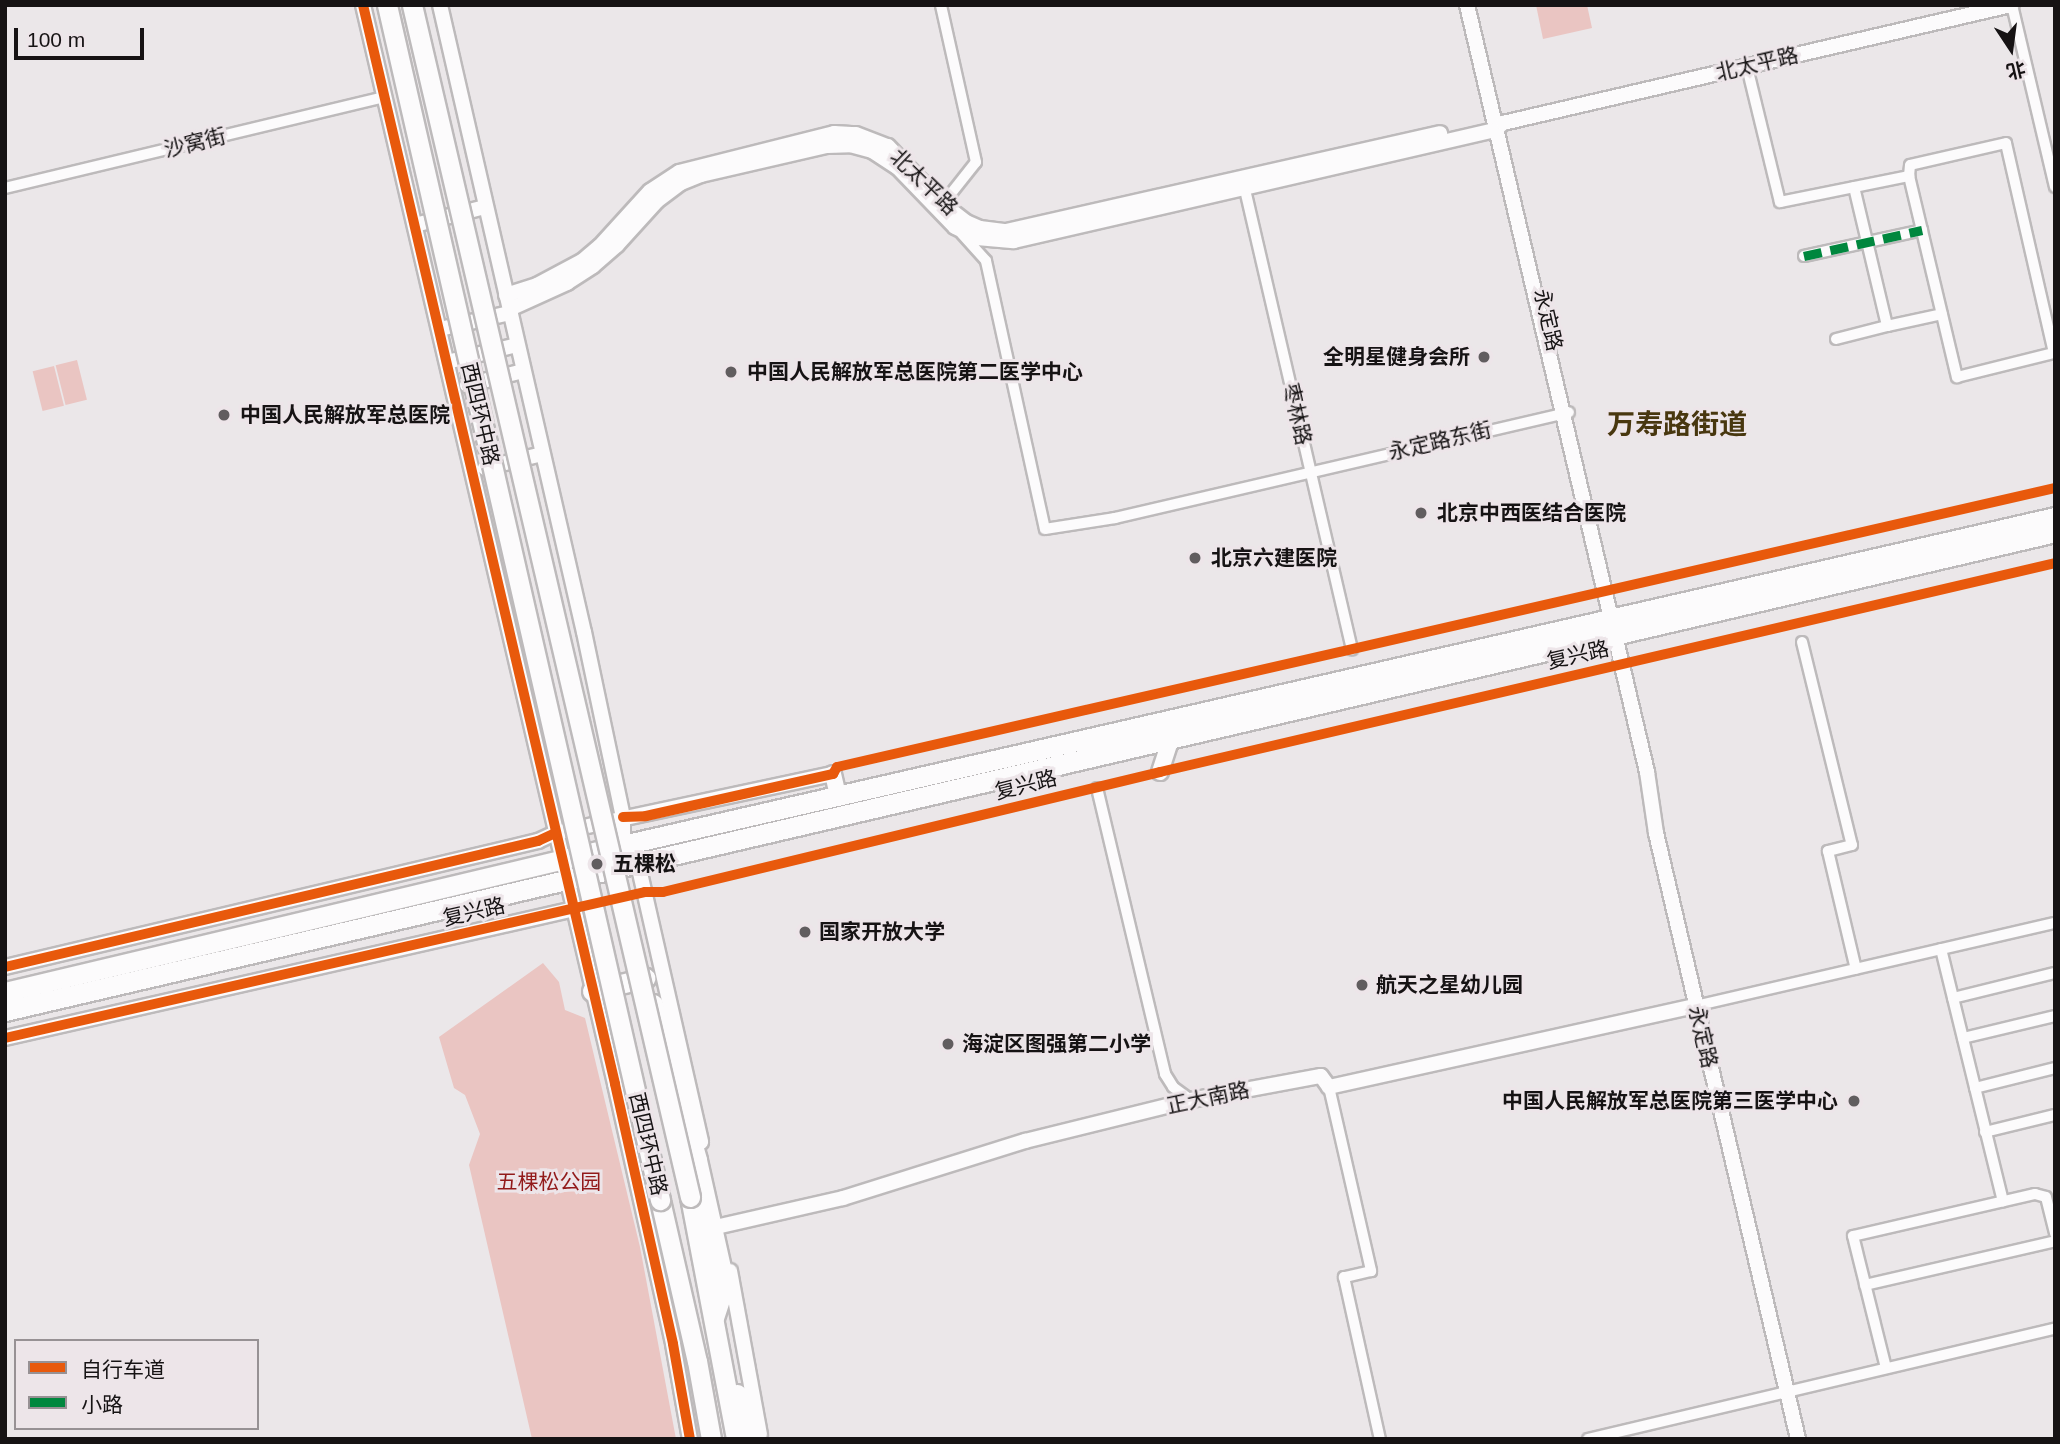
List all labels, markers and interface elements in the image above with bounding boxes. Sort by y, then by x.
scale bar [18,14,147,58]
north arrow [1976,14,2046,84]
text: 100 m [27,28,85,51]
street label: 北太平路 [1713,42,1801,86]
text: 北 [2004,58,2027,82]
street label: 沙窝街 [161,123,229,163]
street label: 北太平路 [885,144,963,220]
street label: 永定路 [1529,286,1567,354]
place label: 全明星健身会所 [1323,344,1470,370]
marker: 全明星健身会所 [1476,349,1492,365]
place label: 中国人民解放军总医院第二医学中心 [747,359,1083,385]
street label: 西四环中路 [456,360,504,468]
marker: 中国人民解放军总医院第二医学中心 [721,362,741,382]
street label: 枣林路 [1278,380,1316,448]
place label: 中国人民解放军总医院 [240,402,450,428]
marker: 中国人民解放军总医院 [214,405,234,425]
district label: 万寿路街道 [1607,408,1747,442]
street label: 永定路东街 [1386,417,1494,465]
place label: 北京中西医结合医院 [1437,500,1626,526]
marker: 北京中西医结合医院 [1411,503,1431,523]
place label: 北京六建医院 [1211,545,1337,571]
marker: 北京六建医院 [1185,548,1205,568]
street label: 复兴路 [1544,636,1612,674]
street label: 复兴路 [992,765,1060,805]
place label: 五棵松 [613,851,676,877]
marker: 五棵松 [587,854,607,874]
street label: 复兴路 [440,893,508,931]
place label: 国家开放大学 [819,919,945,945]
marker: 国家开放大学 [797,924,813,940]
place label: 航天之星幼儿园 [1376,972,1523,998]
marker: 航天之星幼儿园 [1354,977,1370,993]
street label: 永定路 [1684,1003,1722,1071]
place label: 海淀区图强第二小学 [962,1031,1151,1057]
marker: 海淀区图强第二小学 [940,1036,956,1052]
street label: 正大南路 [1164,1077,1252,1119]
place label: 中国人民解放军总医院第三医学中心 [1502,1088,1838,1114]
street label: 西四环中路 [624,1090,672,1198]
marker: 中国人民解放军总医院第三医学中心 [1844,1091,1864,1111]
park label: 五棵松公园 [497,1169,601,1195]
legend [14,1339,259,1430]
text: 自行车道 [81,1358,165,1381]
text: 小路 [81,1393,123,1416]

